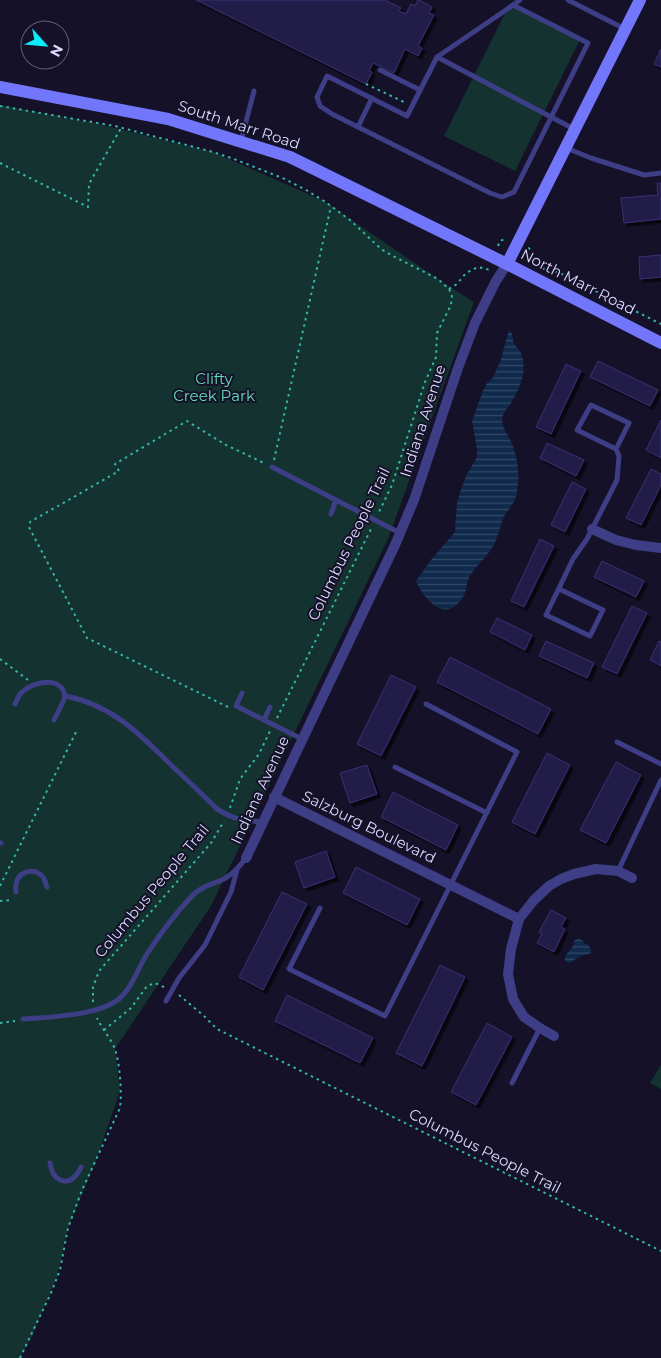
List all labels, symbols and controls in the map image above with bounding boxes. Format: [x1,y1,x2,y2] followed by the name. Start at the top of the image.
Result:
[20,20,70,70] north arrow
[46,42,67,60] text: N
[176,96,303,153] street label: South Marr Road
[518,244,639,319] street label: North Marr Road
[395,362,450,480] street label: Indiana Avenue
[173,369,255,405] park label: Clifty Creek Park
[303,464,394,624] street label: Columbus People Trail
[226,733,293,847] street label: Indiana Avenue
[299,786,439,867] street label: Salzburg Boulevard
[90,820,213,961] street label: Columbus People Trail
[406,1104,564,1197] street label: Columbus People Trail

